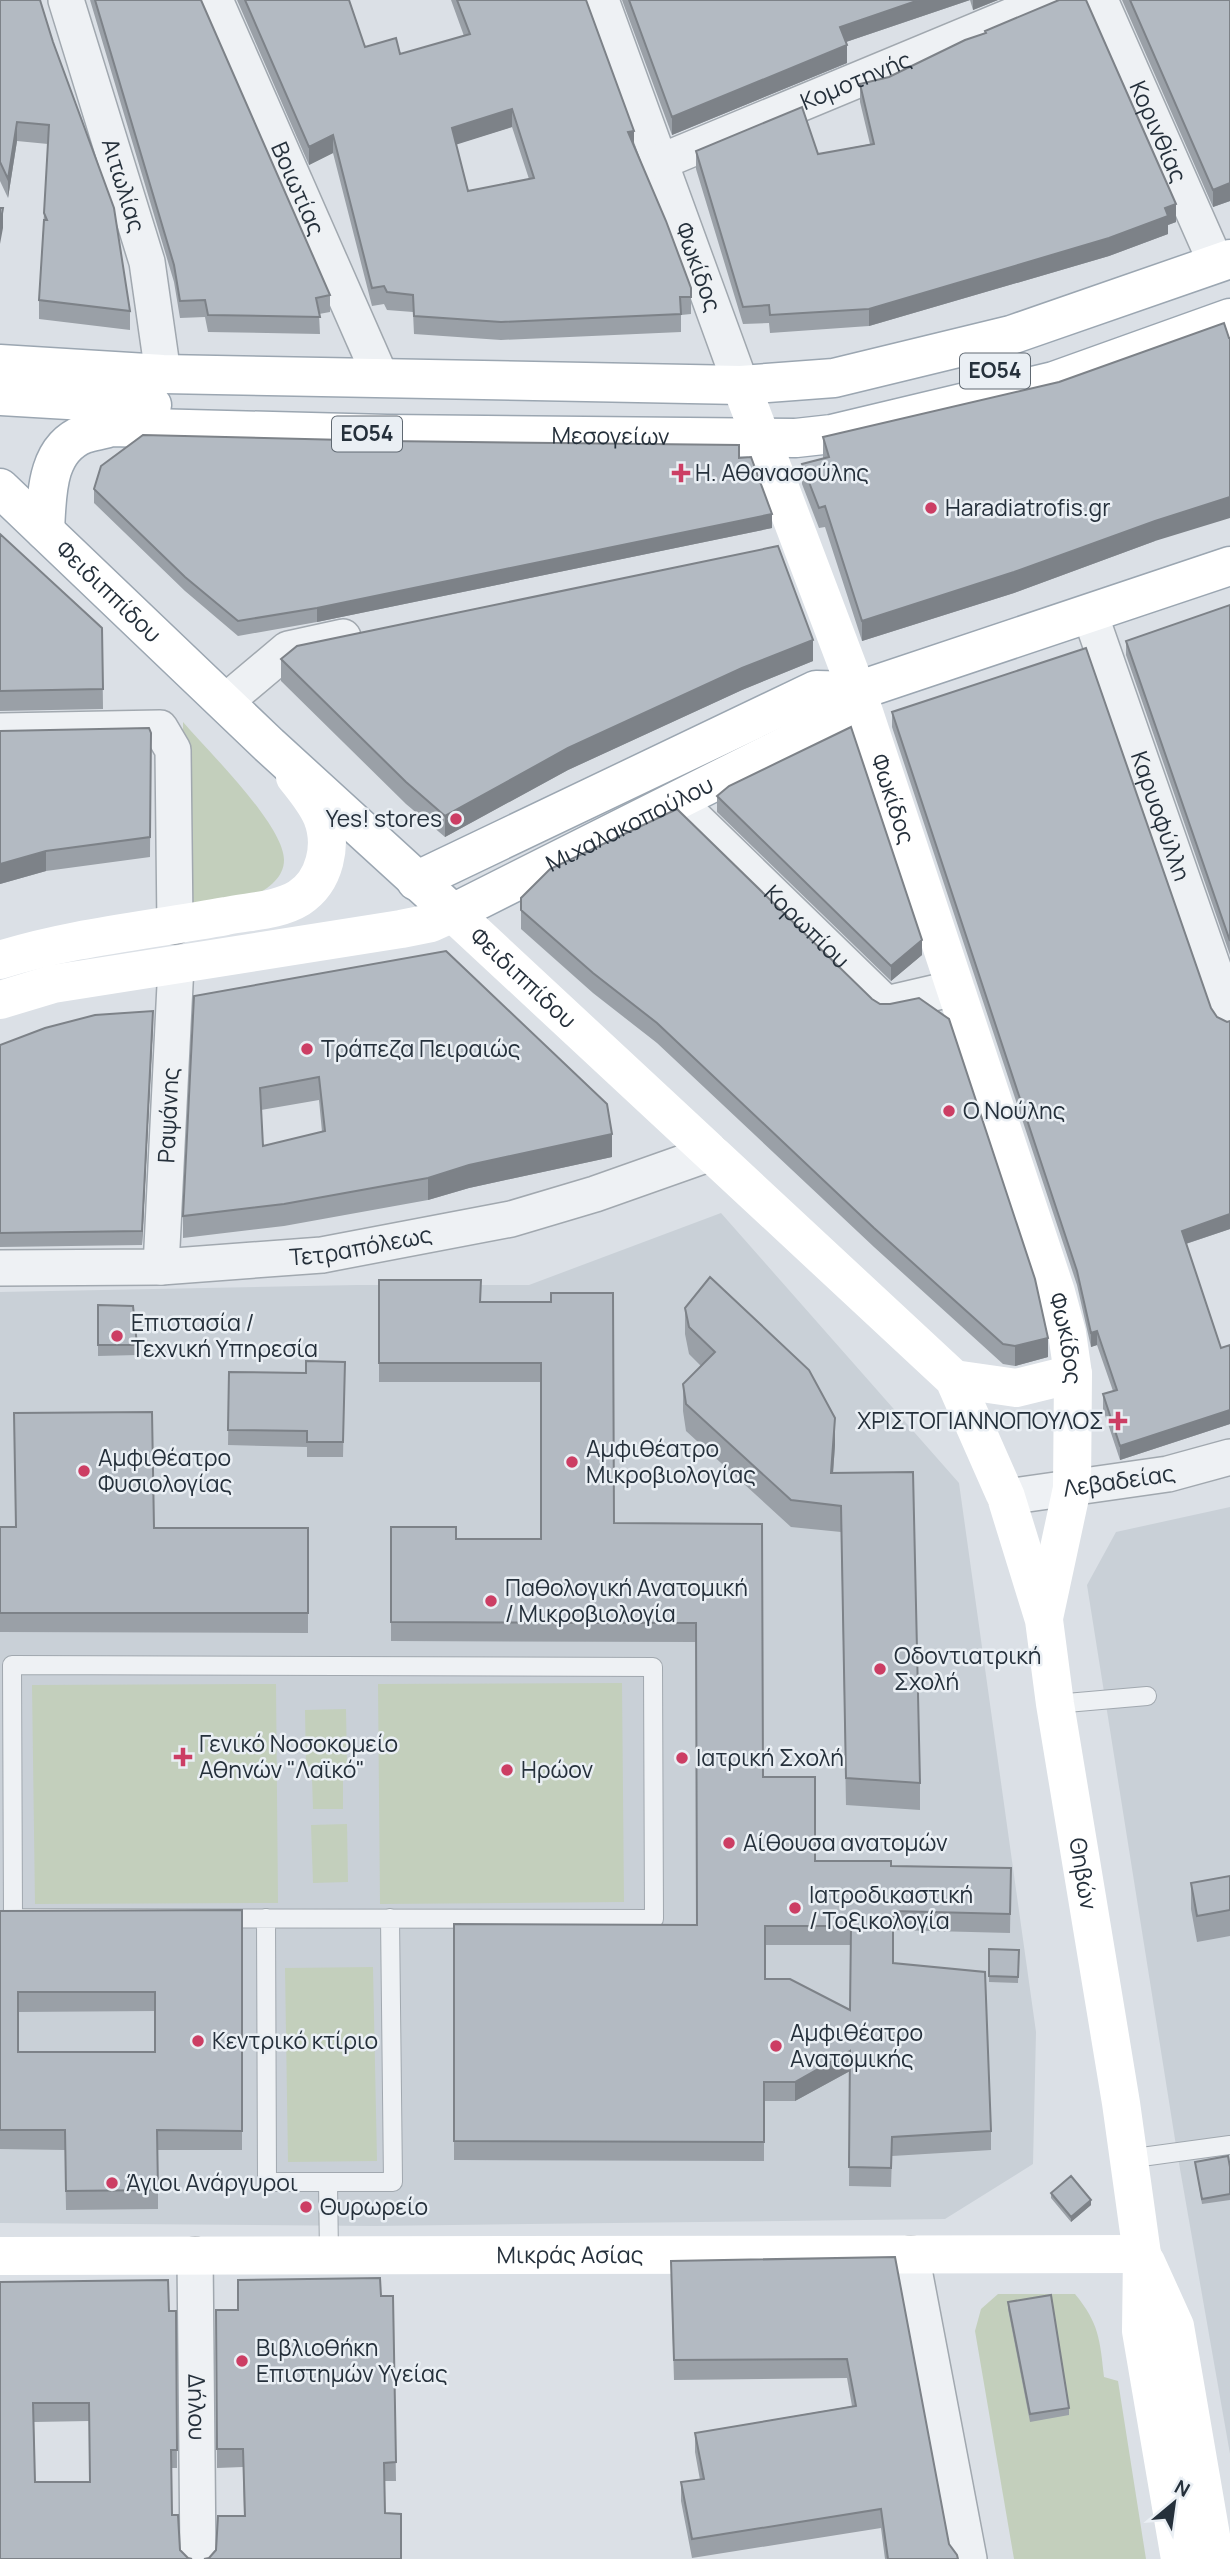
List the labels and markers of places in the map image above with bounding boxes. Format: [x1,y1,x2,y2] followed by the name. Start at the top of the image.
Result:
[695,456,869,488] place label: Η. Αθανασούλης
[673,465,689,481] marker: Η. Αθανασούλης
[945,491,1110,523] place label: Haradiatrofis.gr
[923,500,939,516] marker: Haradiatrofis.gr
[326,802,442,834] place label: Yes! stores
[448,811,464,827] marker: Yes! stores
[321,1032,520,1064] place label: Τράπεζα Πειραιώς
[299,1041,315,1057] marker: Τράπεζα Πειραιώς
[963,1094,1065,1126] place label: Ο Νούλης
[941,1103,957,1119] marker: Ο Νούλης
[131,1306,318,1364] place label: Επιστασία / Τεχνική Υπηρεσία
[109,1328,125,1344] marker: Επιστασία / Τεχνική Υπηρεσία
[857,1404,1104,1436] place label: ΧΡΙΣΤΟΓΙΑΝΝΟΠΟΥΛΟΣ
[1110,1413,1126,1429] marker: ΧΡΙΣΤΟΓΙΑΝΝΟΠΟΥΛΟΣ
[586,1432,756,1490] place label: Αμφιθέατρο Μικροβιολογίας
[98,1441,232,1499] place label: Αμφιθέατρο Φυσιολογίας
[564,1454,580,1470] marker: Αμφιθέατρο Μικροβιολογίας
[76,1463,92,1479] marker: Αμφιθέατρο Φυσιολογίας
[505,1571,748,1629] place label: Παθολογική Ανατομική / Μικροβιολογία
[483,1593,499,1609] marker: Παθολογική Ανατομική / Μικροβιολογία
[894,1639,1041,1697] place label: Οδοντιατρική Σχολή
[872,1661,888,1677] marker: Οδοντιατρική Σχολή
[199,1727,398,1785] place label: Γενικό Νοσοκομείο Αθηνών "Λαϊκό"
[696,1741,844,1773] place label: Ιατρική Σχολή
[173,1747,193,1767] marker: Γενικό Νοσοκομείο Αθηνών "Λαϊκό"
[674,1750,690,1766] marker: Ιατρική Σχολή
[521,1753,593,1785] place label: Ηρώον
[499,1762,515,1778] marker: Ηρώον
[743,1826,948,1858] place label: Αίθουσα ανατομών
[721,1835,737,1851] marker: Αίθουσα ανατομών
[809,1878,973,1936] place label: Ιατροδικαστική / Τοξικολογία
[787,1900,803,1916] marker: Ιατροδικαστική / Τοξικολογία
[790,2016,923,2074] place label: Αμφιθέατρο Ανατομικής
[212,2024,378,2056] place label: Κεντρικό κτίριο
[190,2033,206,2049] marker: Κεντρικό κτίριο
[768,2038,784,2054] marker: Αμφιθέατρο Ανατομικής
[126,2166,298,2198] place label: Άγιοι Ανάργυροι
[104,2175,120,2191] marker: Άγιοι Ανάργυροι
[320,2190,428,2222] place label: Θυρωρείο
[298,2199,314,2215] marker: Θυρωρείο
[256,2331,448,2389] place label: Βιβλιοθήκη Επιστημών Υγείας
[234,2353,250,2369] marker: Βιβλιοθήκη Επιστημών Υγείας

